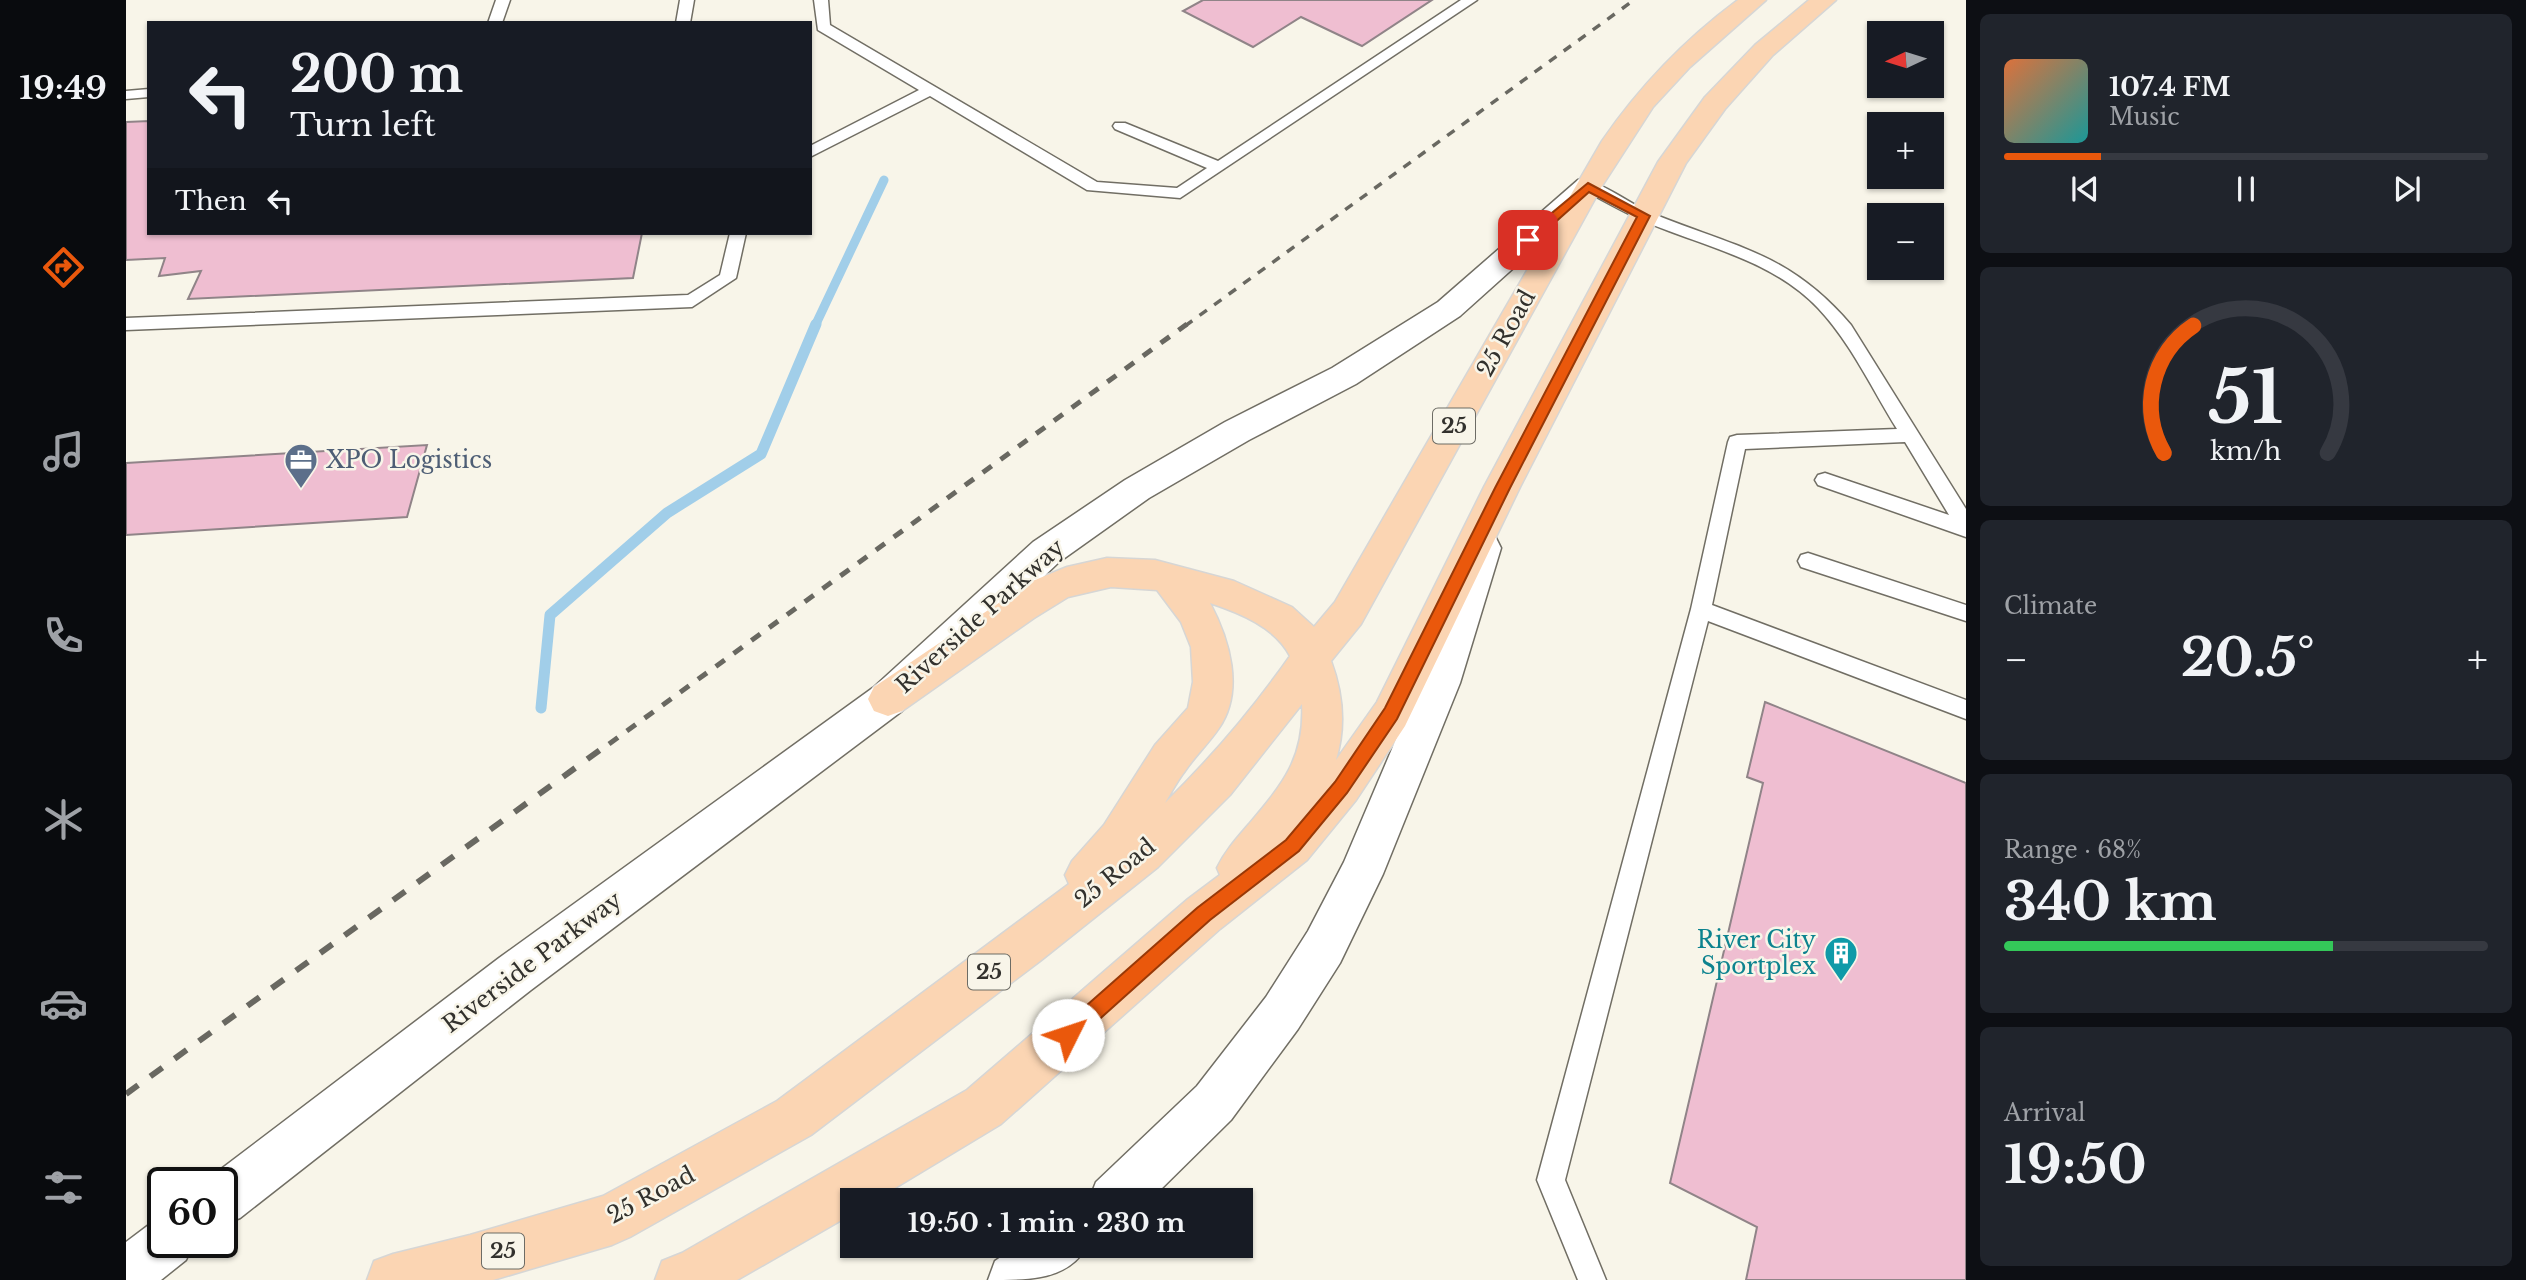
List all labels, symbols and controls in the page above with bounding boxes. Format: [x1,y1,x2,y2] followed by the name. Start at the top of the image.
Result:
[1867,21,1944,98] north arrow
[1867,21,1944,280] map controls
[290,44,463,105] text: 200 m
[175,49,266,140] icon: left
[19,68,107,108] text: 19:49
[2109,71,2231,103] text: 107.4 FM
[2109,103,2180,131] text: Music
[290,105,436,145] text: Turn left
[1867,112,1944,189] button: +
[2066,170,2104,208] icon: previous
[2227,170,2265,208] icon: pause
[2388,170,2426,208] icon: next
[261,182,299,220] icon: left
[175,185,247,217] text: Then
[1867,203,1944,280] button: −
[1498,210,1558,270] pin
[1509,221,1547,259] icon: arrive
[39,243,88,292] icon: directions
[1471,285,1541,381] street label: 25 Road
[2208,352,2284,443] text: 51
[1433,408,1475,444] road number: 25
[39,427,88,476] icon: music
[2211,436,2281,467] text: km/h
[282,441,320,490] office icon: XPO Logistics
[326,446,492,474] place label: XPO Logistics
[890,533,1070,699] street label: Riverside Parkway
[2004,592,2097,620] text: Climate
[39,611,88,660] icon: phone
[2181,626,2315,690] text: 20.5°
[2004,636,2028,683] text: −
[2467,636,2488,683] text: +
[39,795,88,844] icon: climate
[1069,832,1161,914] street label: 25 Road
[2004,836,2141,864] text: Range · 68%
[2004,870,2217,934] text: 340 km
[437,885,627,1038] street label: Riverside Parkway
[1697,926,1816,980] place label: River City Sportplex
[1822,934,1860,983] building icon: River City Sportplex
[968,954,1010,990] road number: 25
[39,979,88,1028] icon: car
[1031,998,1105,1072] position arrow
[2004,1099,2085,1127] text: Arrival
[2004,1133,2147,1197] text: 19:50
[602,1160,700,1230] street label: 25 Road
[39,1163,88,1212] icon: filters
[147,1167,238,1258] speed limit sign: 60
[908,1207,1185,1239] text: 19:50 · 1 min · 230 m
[482,1234,524,1268] road number: 25

